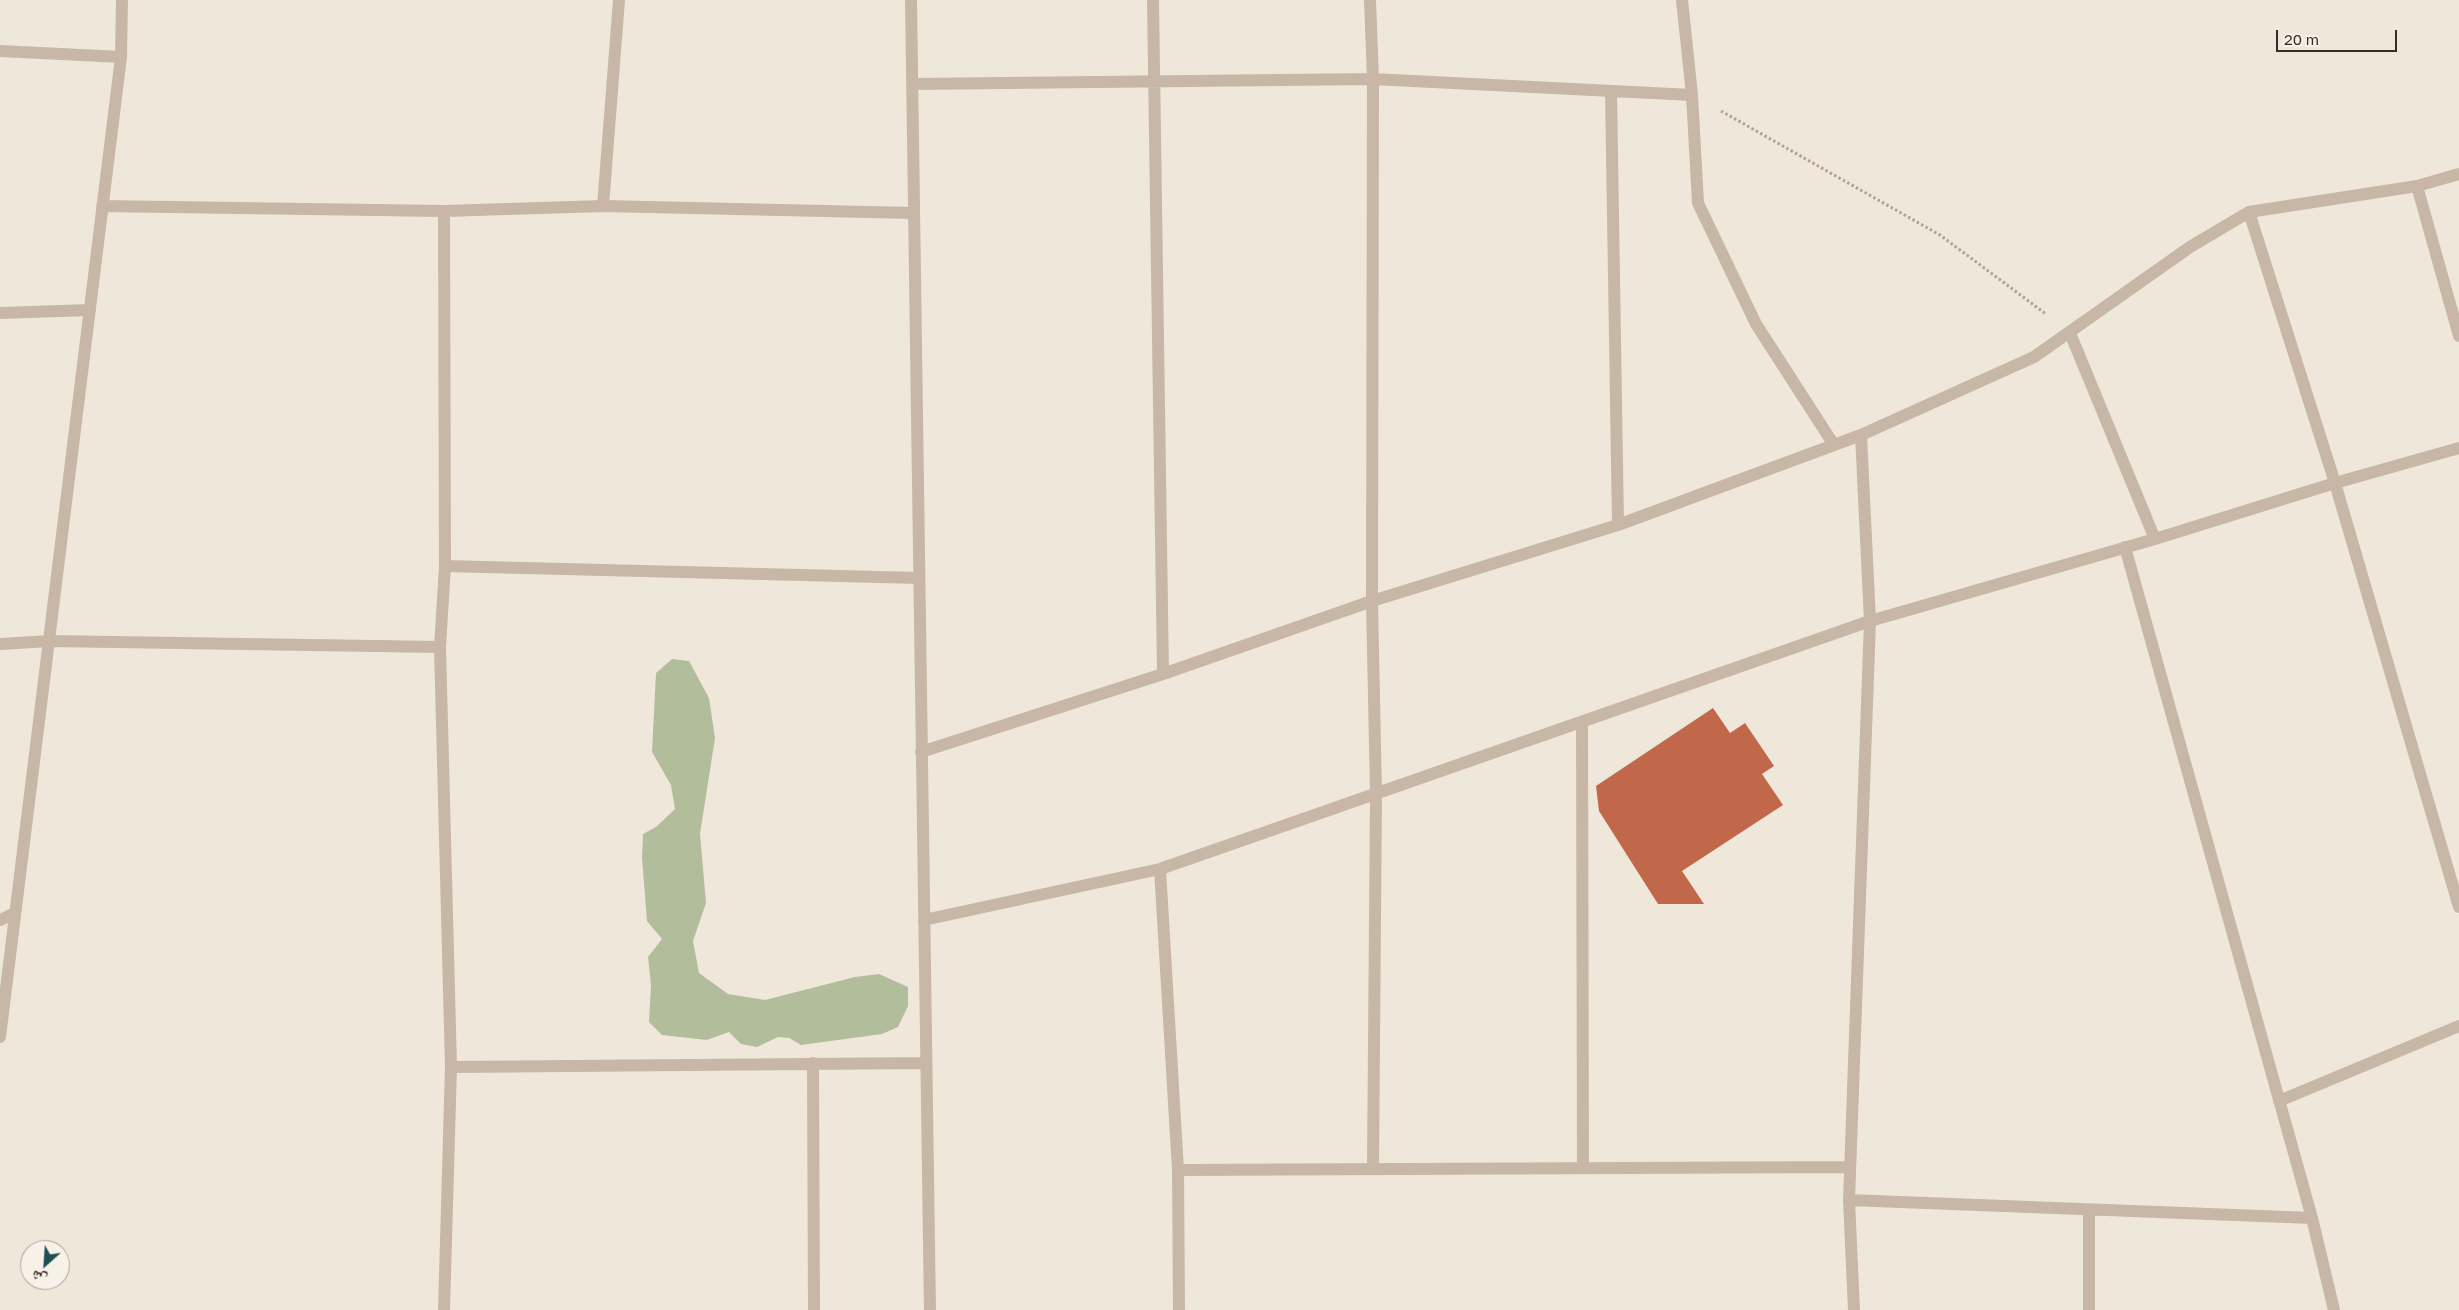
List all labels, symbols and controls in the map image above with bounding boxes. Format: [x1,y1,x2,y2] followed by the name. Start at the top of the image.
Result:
[2279,20,2400,52] scale bar
[2284,30,2319,48] text: 20 m
[20,1240,70,1290] north arrow
[28,1267,49,1289] text: ش

